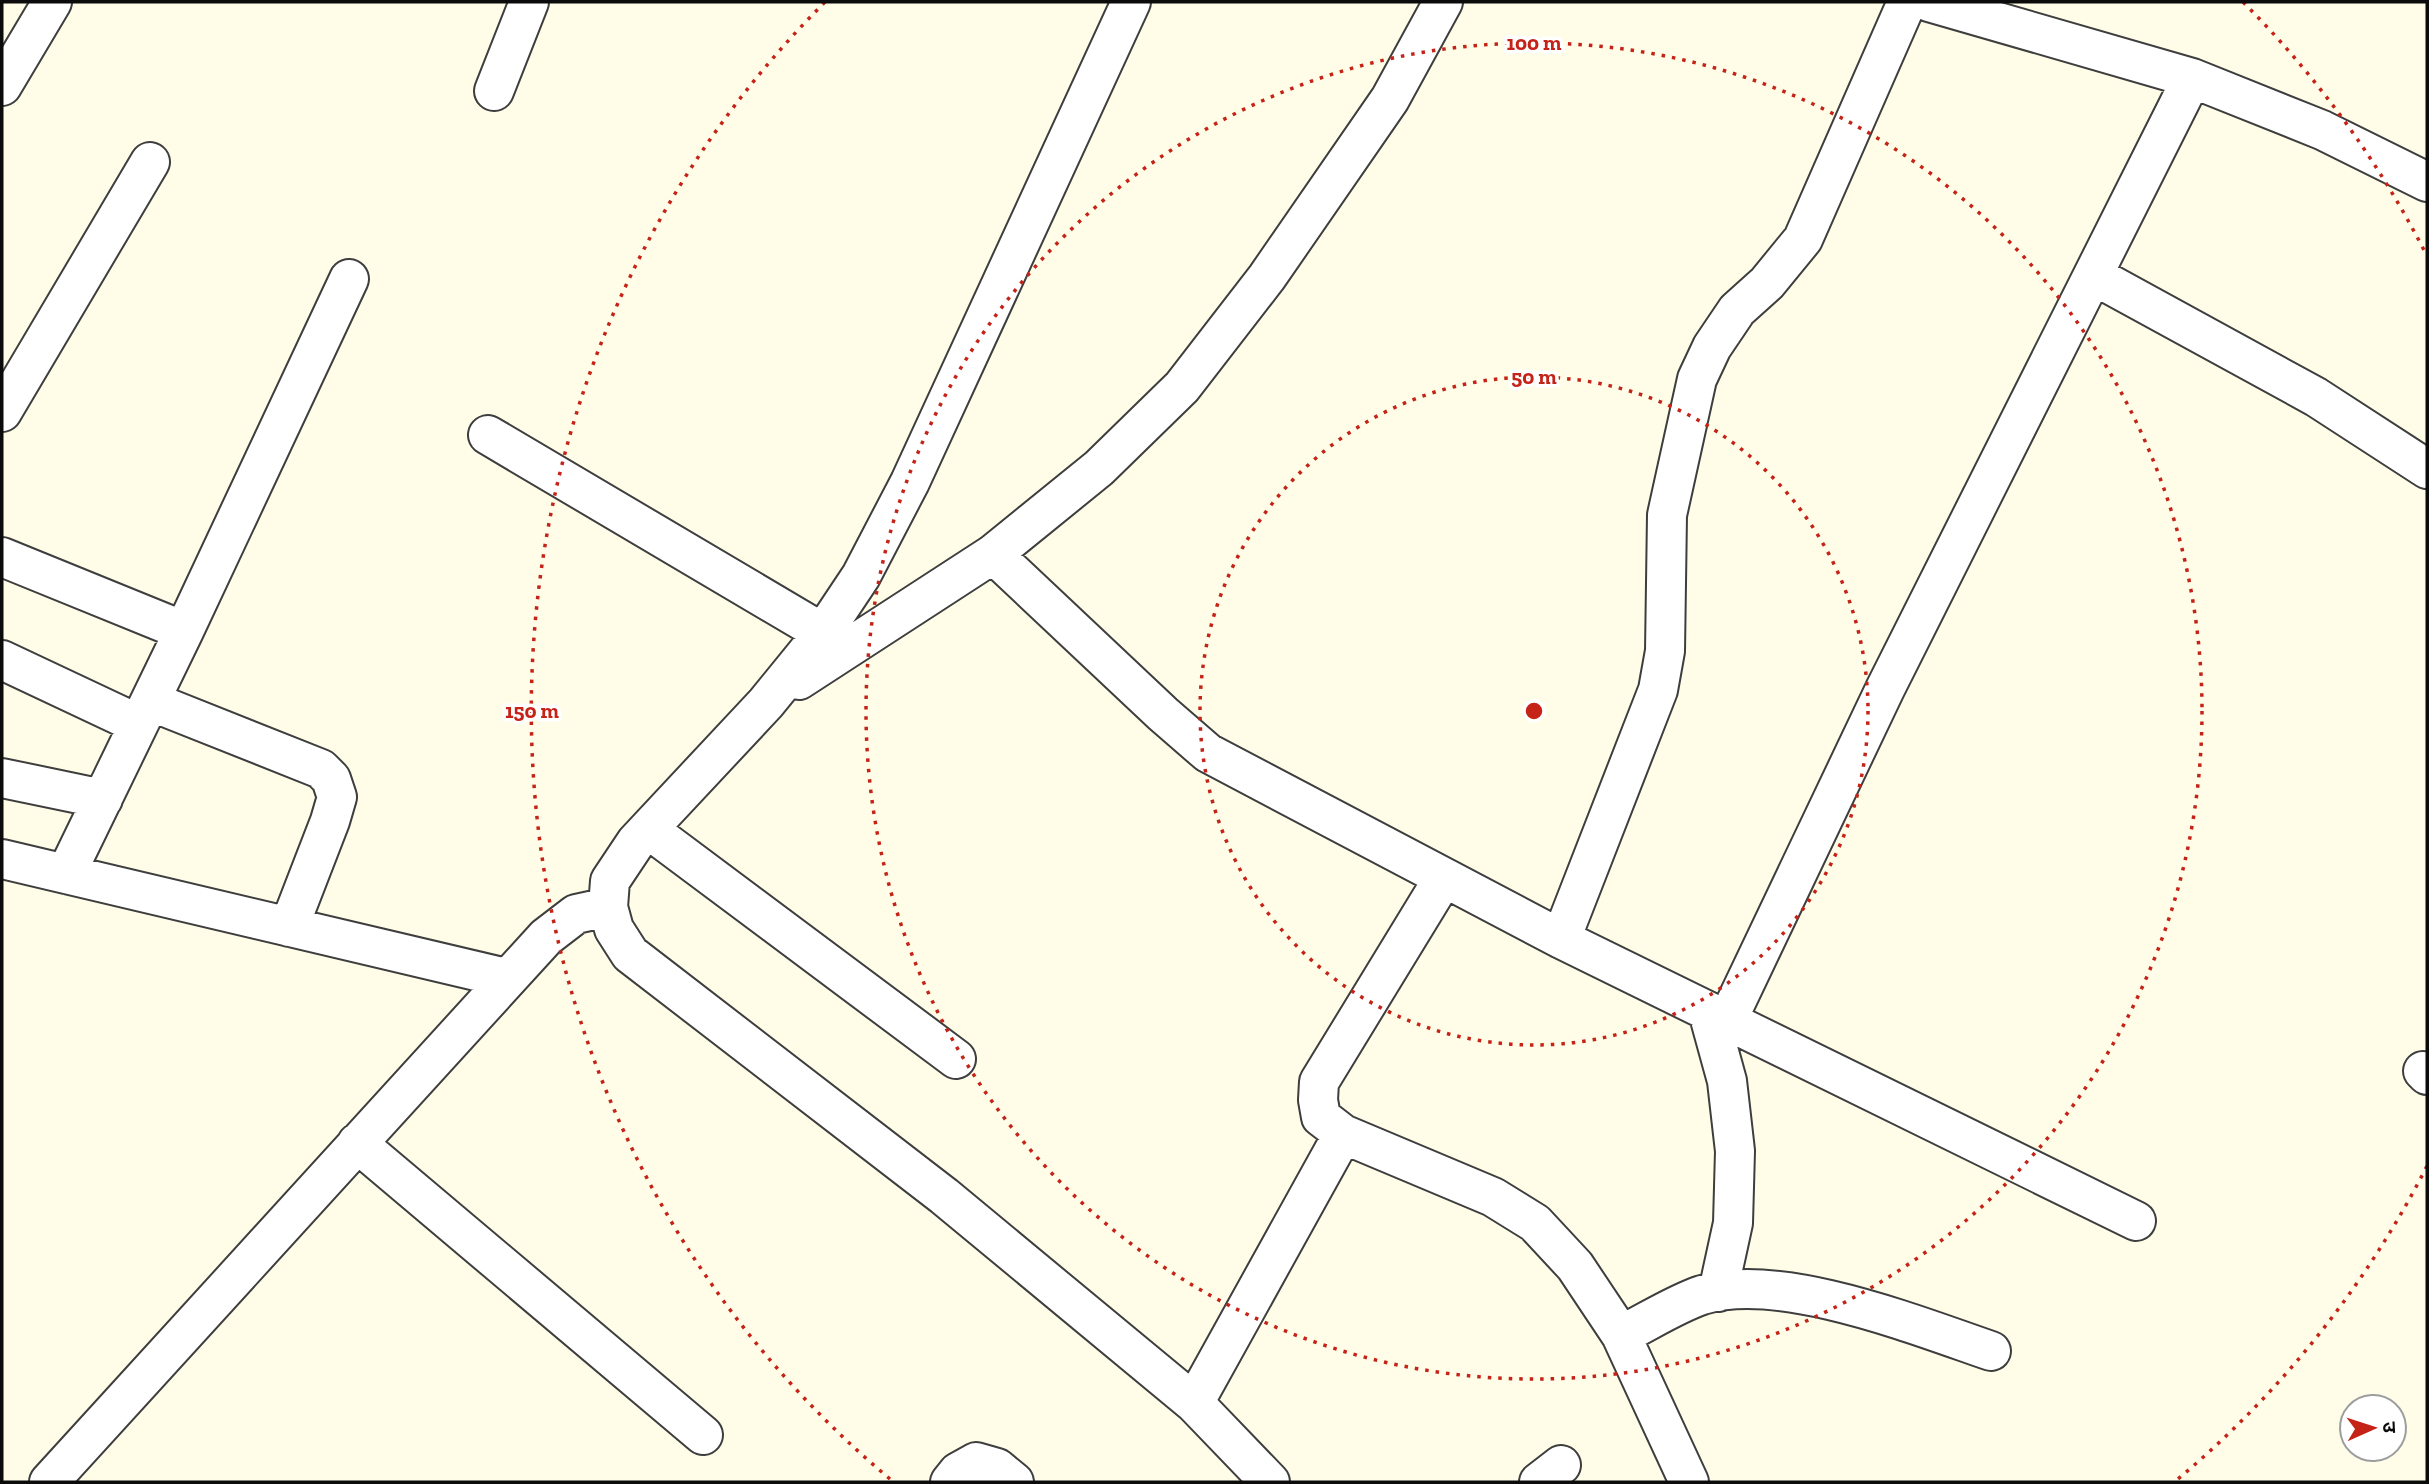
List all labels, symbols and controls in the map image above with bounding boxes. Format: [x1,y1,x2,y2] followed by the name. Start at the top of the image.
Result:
[1507,30,1562,55] text: 100 m
[1511,364,1557,389] text: 50 m
[505,698,560,723] text: 150 m
[1522,699,1546,723] centre of rings
[2338,1393,2408,1463] north arrow
[2378,1421,2401,1434] text: उ

